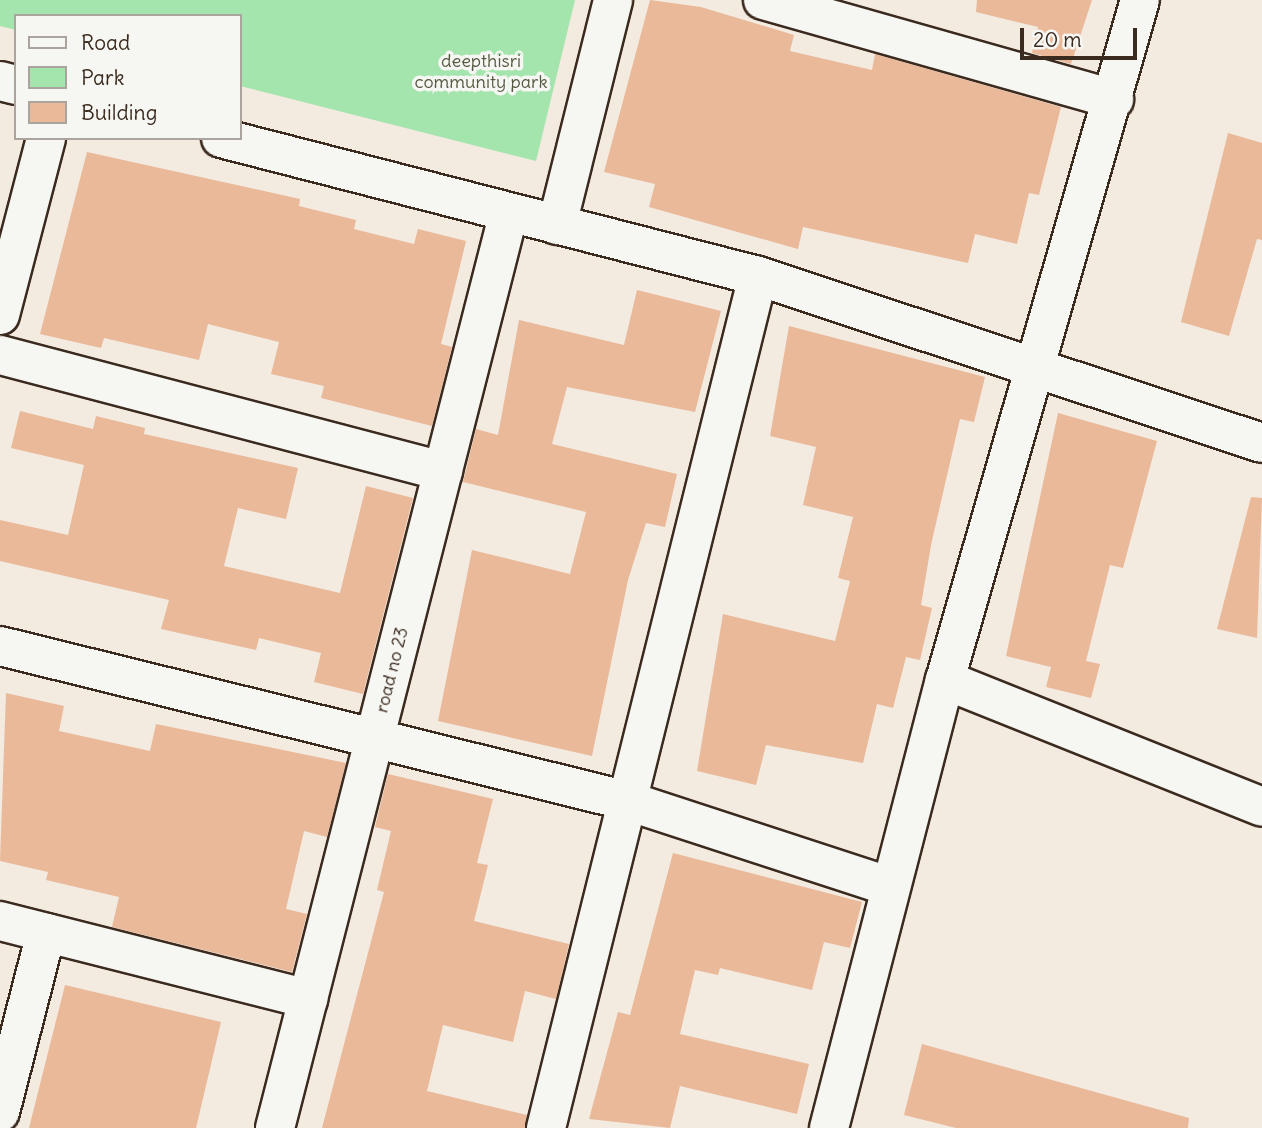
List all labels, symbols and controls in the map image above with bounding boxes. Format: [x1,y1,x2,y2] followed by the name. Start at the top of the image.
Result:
[14,14,242,140] legend
[1024,14,1141,58] scale bar
[1033,26,1082,53] text: 20 m
[81,29,130,56] text: Road
[414,51,548,94] park label: deepthisri community park
[81,64,124,91] text: Park
[81,99,157,126] text: Building
[371,625,413,715] street label: road no 23

